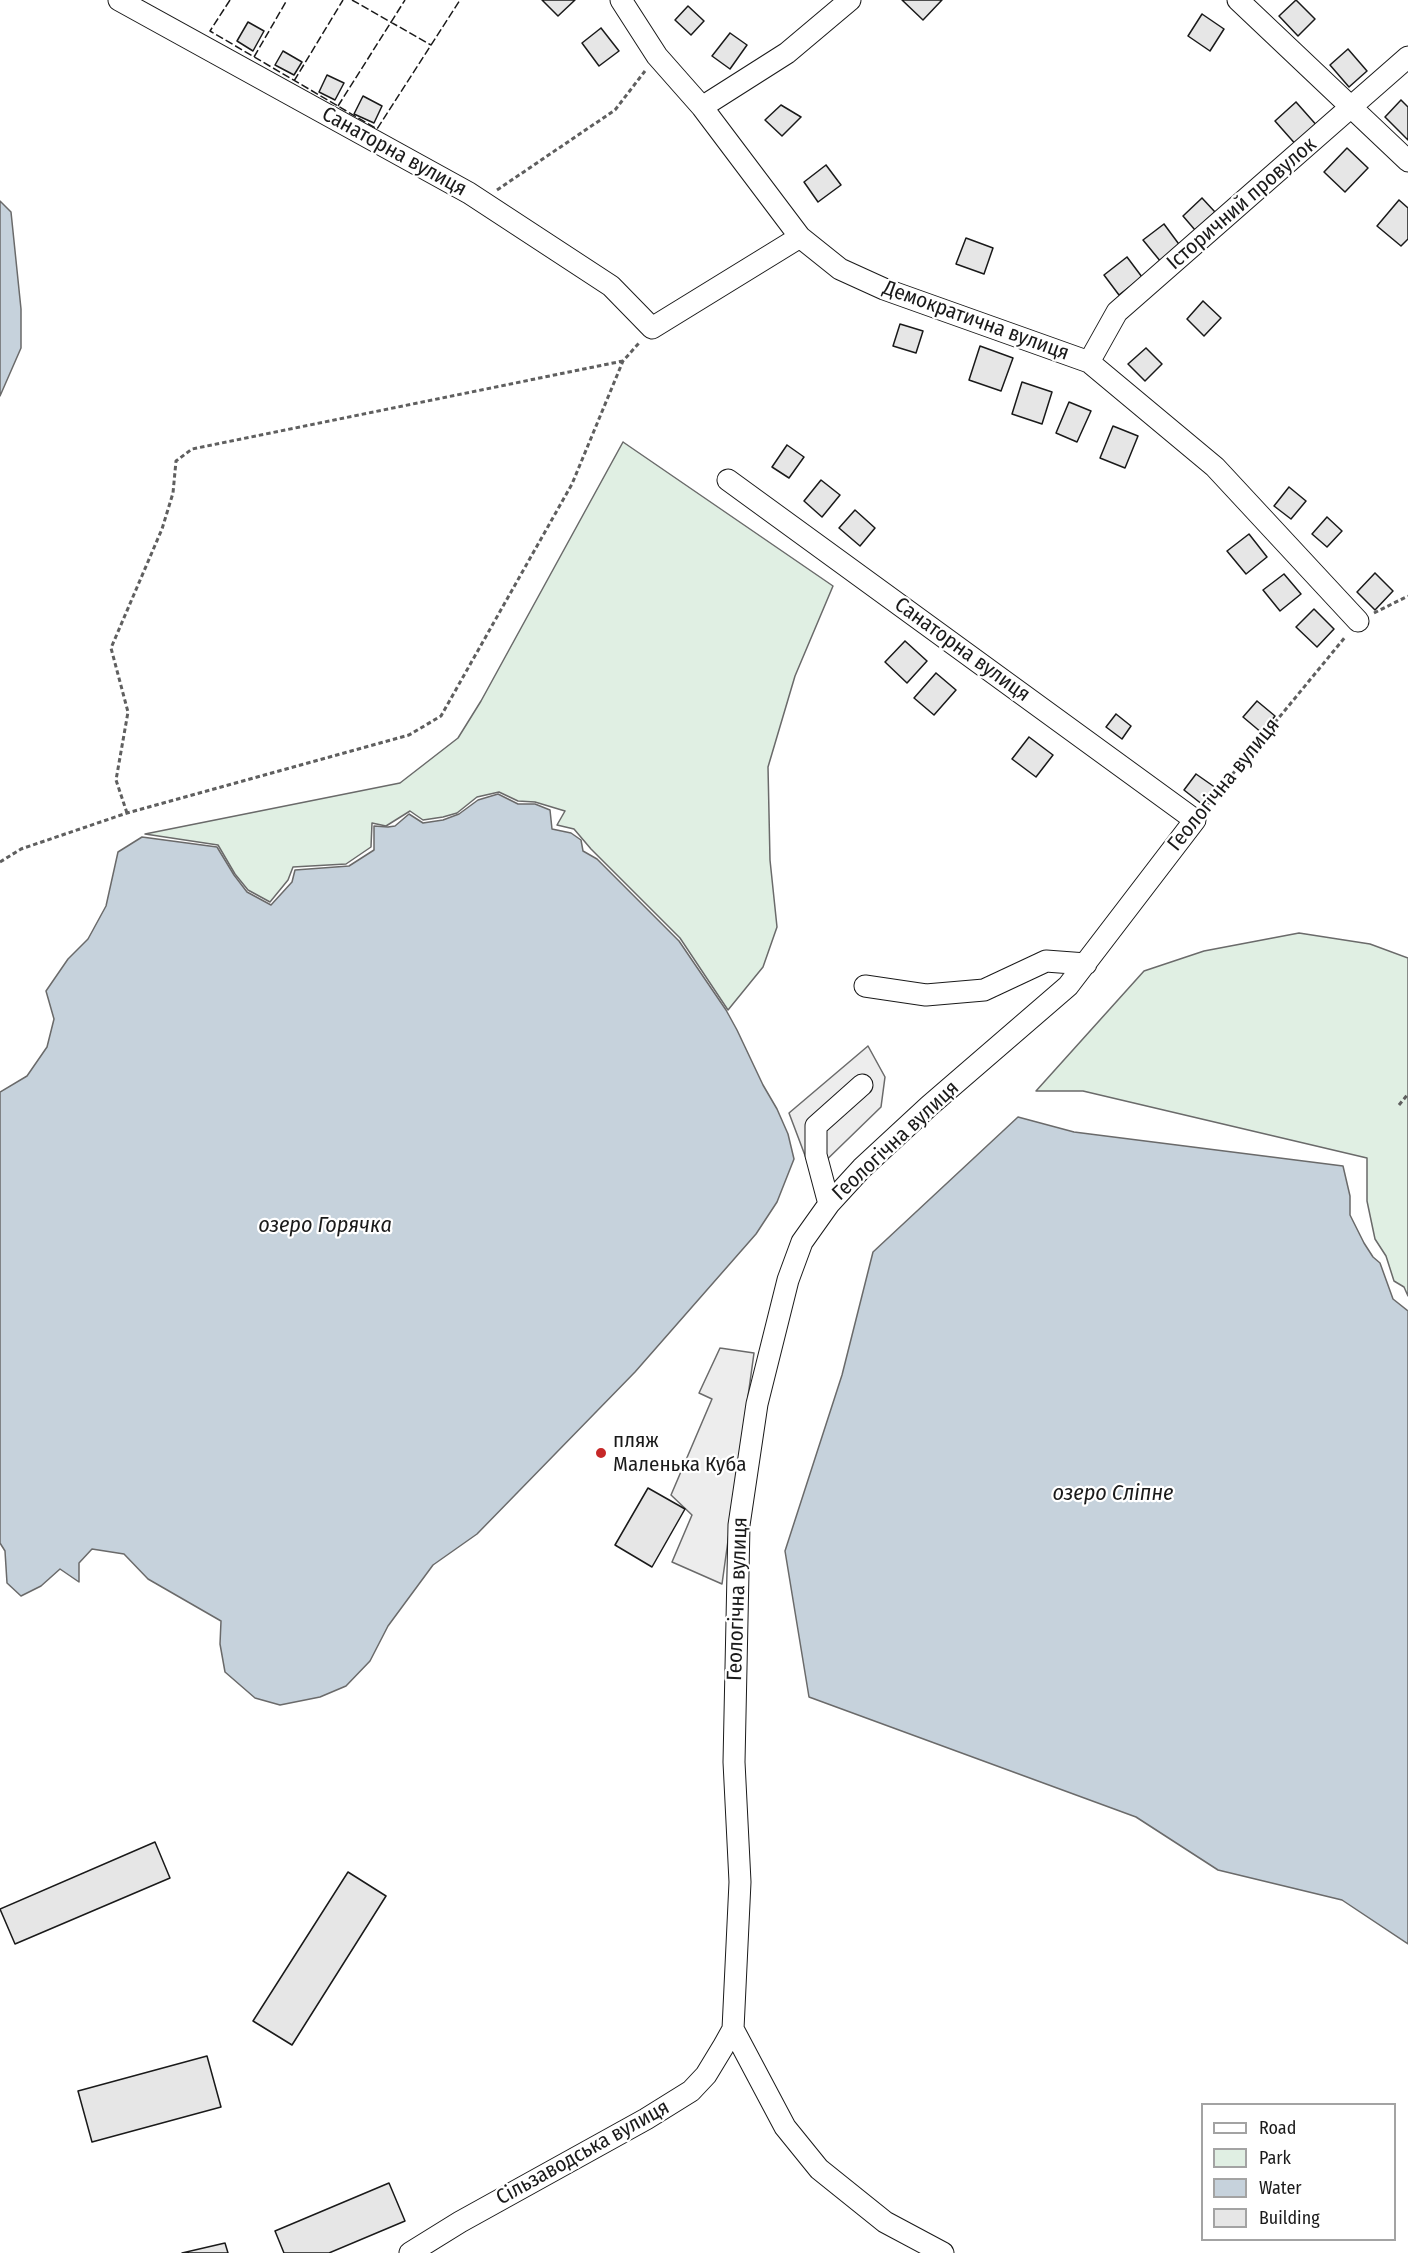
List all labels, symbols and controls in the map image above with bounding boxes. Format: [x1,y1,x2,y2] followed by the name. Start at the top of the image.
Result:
[317,102,471,202] street label: Санаторна вулиця
[1162,132,1322,276] street label: Історичний провулок
[880,276,1072,366] street label: Демократична вулиця
[889,592,1035,708] street label: Санаторна вулиця
[1163,713,1285,857] street label: Геологічна вулиця
[828,1076,964,1206] street label: Геологічна вулиця
[258,1213,392,1239] water label: озеро Горячка
[613,1428,746,1478] place label: пляж Маленька Куба
[594,1446,608,1460] marker: пляж Маленька Куба
[1053,1481,1173,1507] water label: озеро Сліпне
[723,1517,753,1681] street label: Геологічна вулиця
[492,2095,674,2211] street label: Сільзаводська вулиця
[1201,2103,1396,2241] legend
[1259,2117,1296,2139] text: Road
[1259,2147,1291,2169] text: Park
[1259,2177,1302,2199] text: Water
[1259,2207,1320,2229] text: Building

